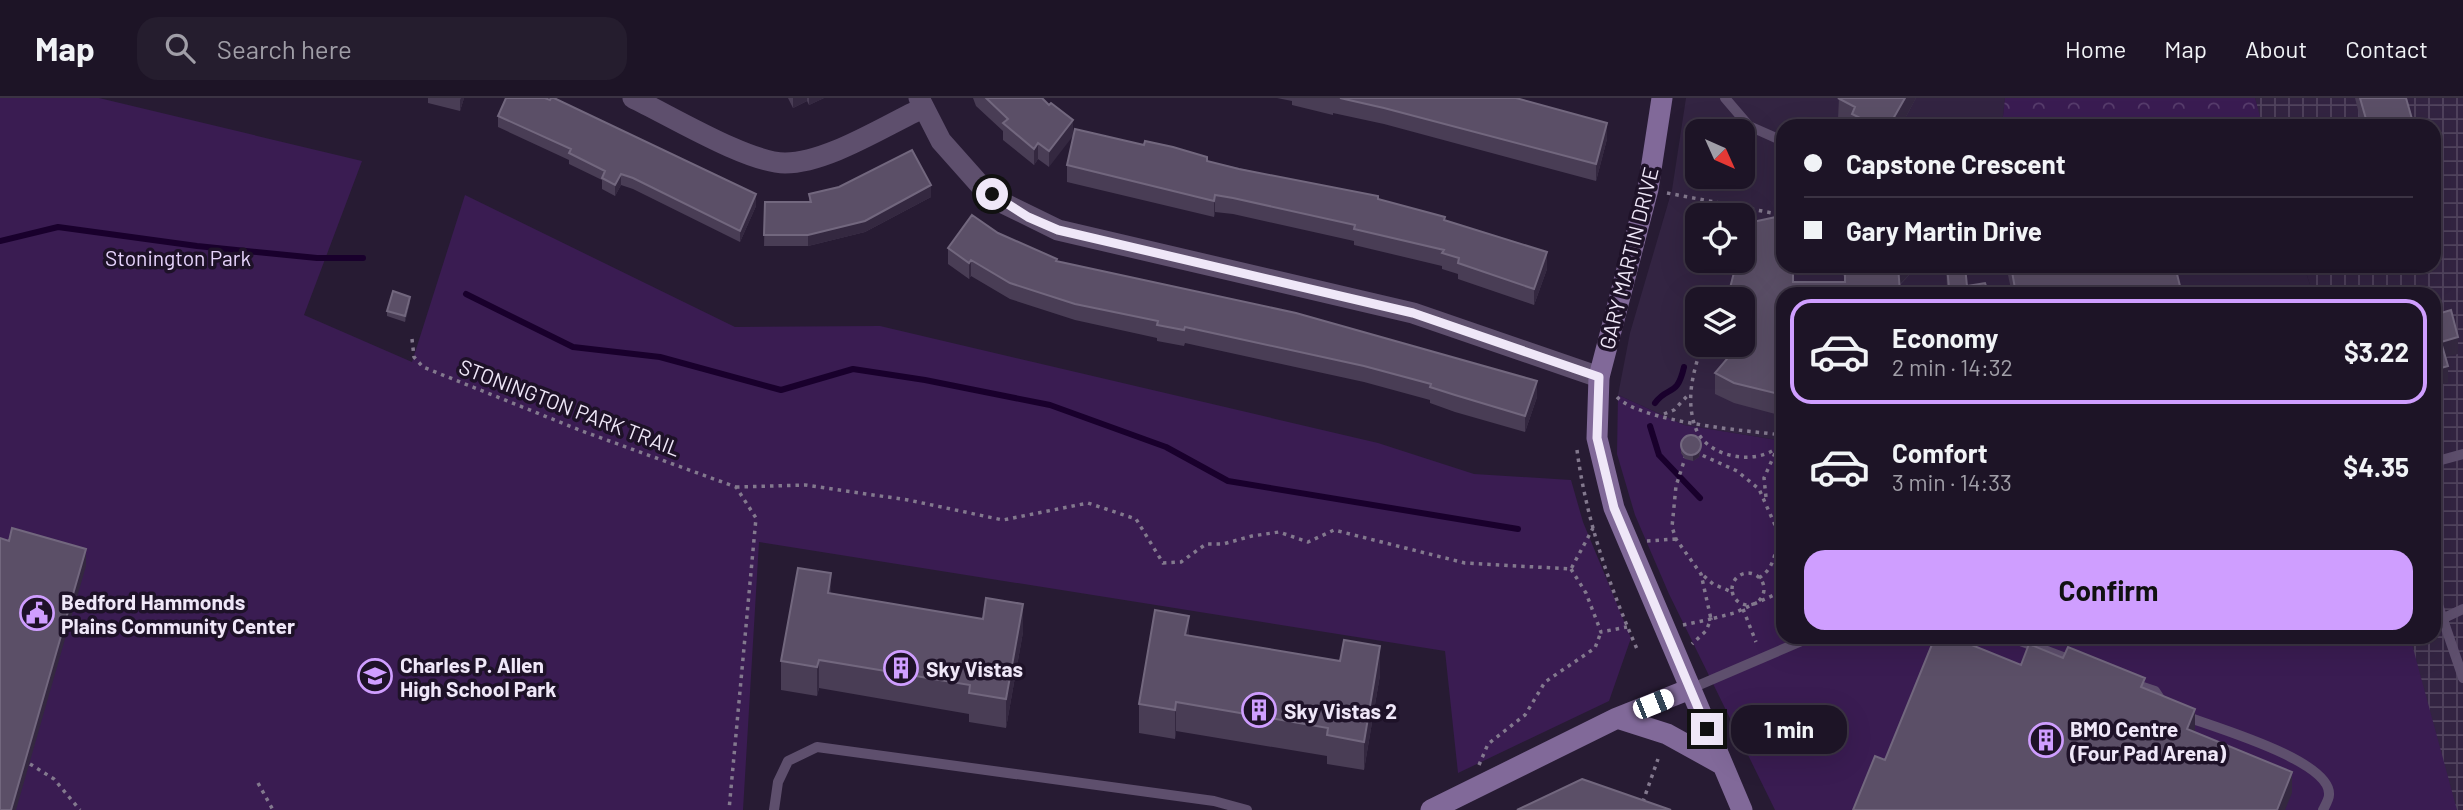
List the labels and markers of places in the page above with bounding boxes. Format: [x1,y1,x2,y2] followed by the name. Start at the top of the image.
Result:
[61,589,295,638] place label: Bedford Hammonds Plains Community Center
[18,594,56,632] public building icon: Bedford Hammonds Plains Community Center
[882,649,920,687] building icon: Sky Vistas
[400,652,557,701] place label: Charles P. Allen High School Park
[926,656,1023,681] place label: Sky Vistas
[356,657,394,695] school or university icon: Charles P. Allen High School Park
[1240,691,1278,729] building icon: Sky Vistas 2
[1284,698,1397,723] place label: Sky Vistas 2
[2069,716,2227,765] place label: BMO Centre (Four Pad Arena)
[2027,721,2065,759] building icon: BMO Centre (Four Pad Arena)

